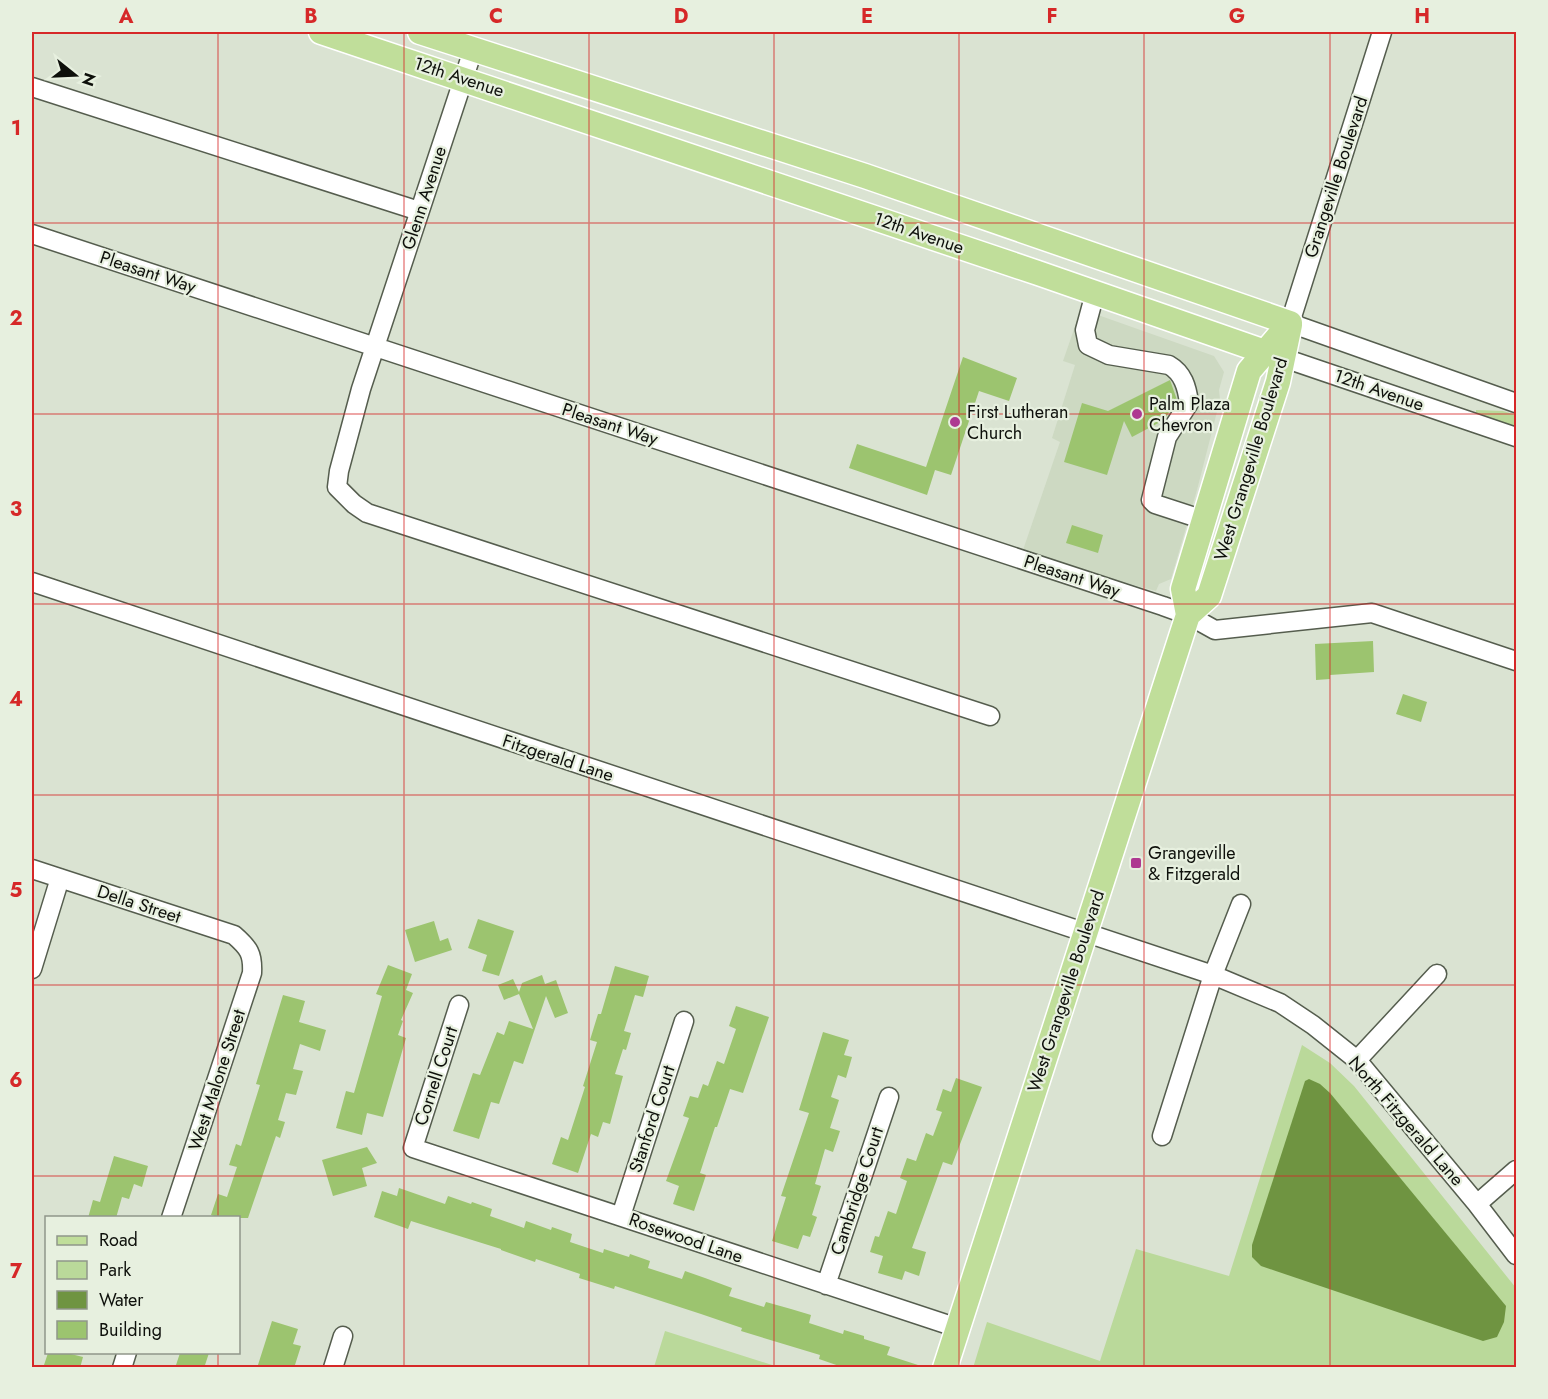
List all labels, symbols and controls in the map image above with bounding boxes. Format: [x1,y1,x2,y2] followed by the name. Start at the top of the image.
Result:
[118,2,134,31] text: A
[304,2,318,31] text: B
[489,2,503,31] text: C
[674,2,688,31] text: D
[861,2,873,31] text: E
[1046,2,1058,31] text: F
[1229,2,1245,31] text: G
[1414,2,1430,31] text: H
[45,45,105,105] north arrow
[410,50,508,104] street label: 12th Avenue
[76,70,102,89] text: N
[1298,93,1374,261] street label: Grangeville Boulevard
[11,114,21,143] text: 1
[395,143,453,253] street label: Glenn Avenue
[871,205,967,261] street label: 12th Avenue
[97,244,199,300] street label: Pleasant Way
[9,304,23,333] text: 2
[1208,354,1294,564] street label: West Grangeville Boulevard
[1331,362,1427,418] street label: 12th Avenue
[1149,391,1230,438] place label: Palm Plaza Chevron
[559,396,661,452] street label: Pleasant Way
[967,399,1068,446] place label: First Lutheran Church
[1130,407,1144,421] marker: Palm Plaza Chevron
[948,415,962,429] marker: First Lutheran Church
[10,495,22,524] text: 3
[1021,548,1123,604] street label: Pleasant Way
[9,685,23,714] text: 4
[499,728,617,788] street label: Fitzgerald Lane
[1148,840,1240,887] place label: Grangeville & Fitzgerald
[1129,856,1143,870] marker: Grangeville & Fitzgerald
[10,876,23,905] text: 5
[94,878,185,930] street label: Della Street
[1021,887,1111,1095] street label: West Grangeville Boulevard
[182,1005,252,1154] street label: West Malone Street
[408,1022,464,1129] street label: Cornell Court
[1342,1050,1470,1192] street label: North Fitzgerald Lane
[622,1061,682,1176] street label: Stanford Court
[9,1066,23,1095] text: 6
[824,1123,890,1258] street label: Cambridge Court
[626,1206,746,1270] street label: Rosewood Lane
[45,1216,240,1354] legend
[99,1227,138,1253] text: Road
[10,1257,23,1286] text: 7
[99,1257,131,1283] text: Park
[99,1287,144,1313] text: Water
[99,1317,162,1343] text: Building

